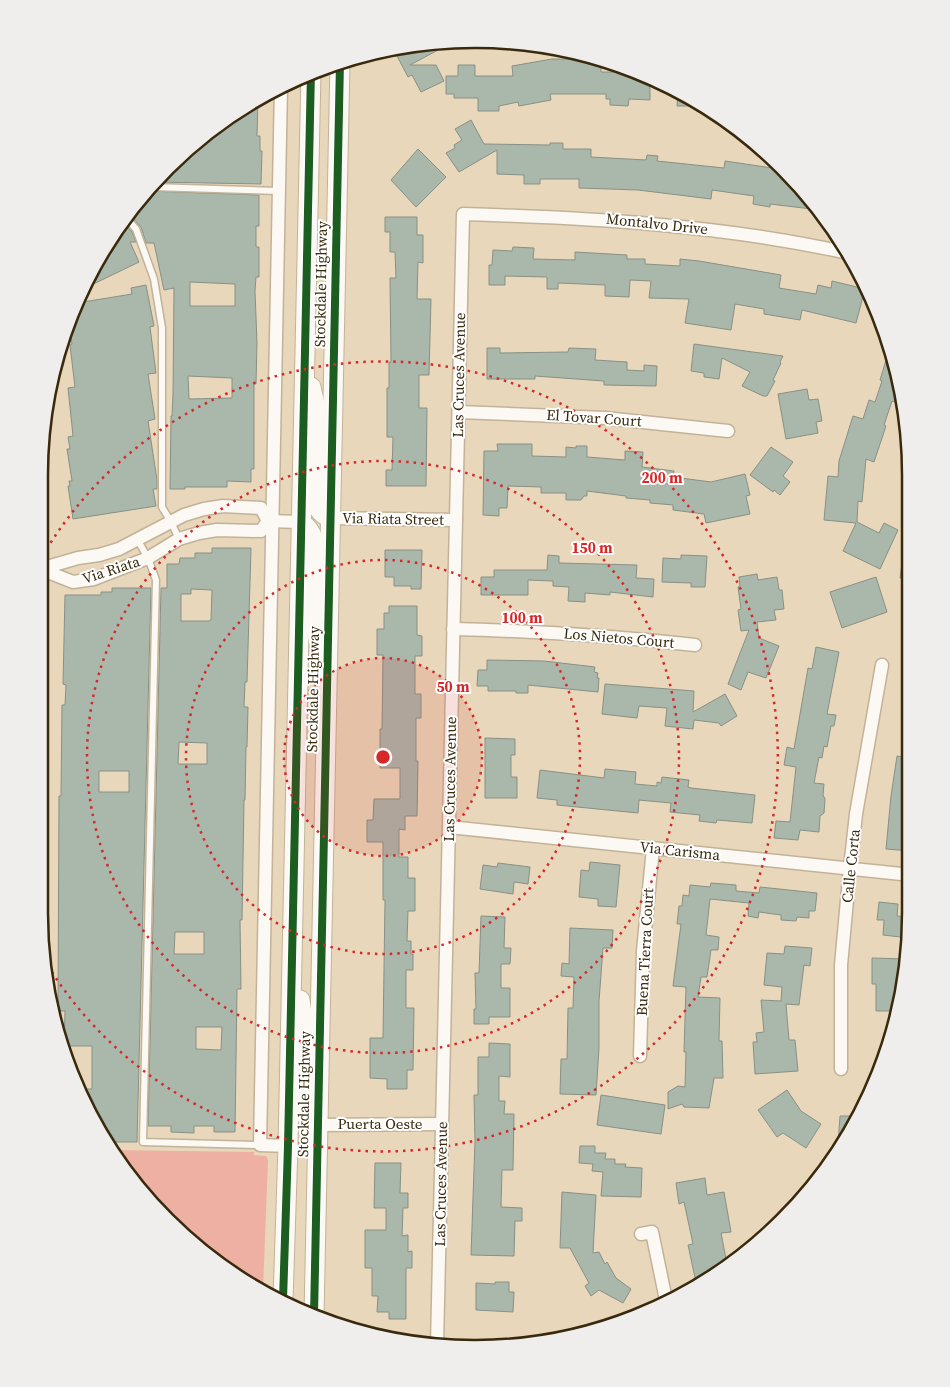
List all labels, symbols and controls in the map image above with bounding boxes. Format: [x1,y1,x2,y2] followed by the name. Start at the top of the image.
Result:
[605,208,709,239] street label: Montalvo Drive
[309,220,332,347] street label: Stockdale Highway
[447,312,470,438] street label: Las Cruces Avenue
[546,404,643,431] street label: El Tovar Court
[641,467,683,488] text: 200 m
[342,507,444,530] street label: Via Riata Street
[571,537,613,558] text: 150 m
[79,550,143,589] street label: Via Riata
[501,607,543,628] text: 100 m
[563,622,675,653] street label: Los Nietos Court
[301,625,324,752] street label: Stockdale Highway
[436,676,470,697] text: 50 m
[438,716,461,842] street label: Las Cruces Avenue
[374,748,392,766] centre of rings
[836,828,865,904] street label: Calle Corta
[639,836,722,865] street label: Via Carisma
[631,887,658,1016] street label: Buena Tierra Court
[292,1030,315,1157] street label: Stockdale Highway
[337,1113,423,1134] street label: Puerta Oeste
[429,1121,452,1247] street label: Las Cruces Avenue

